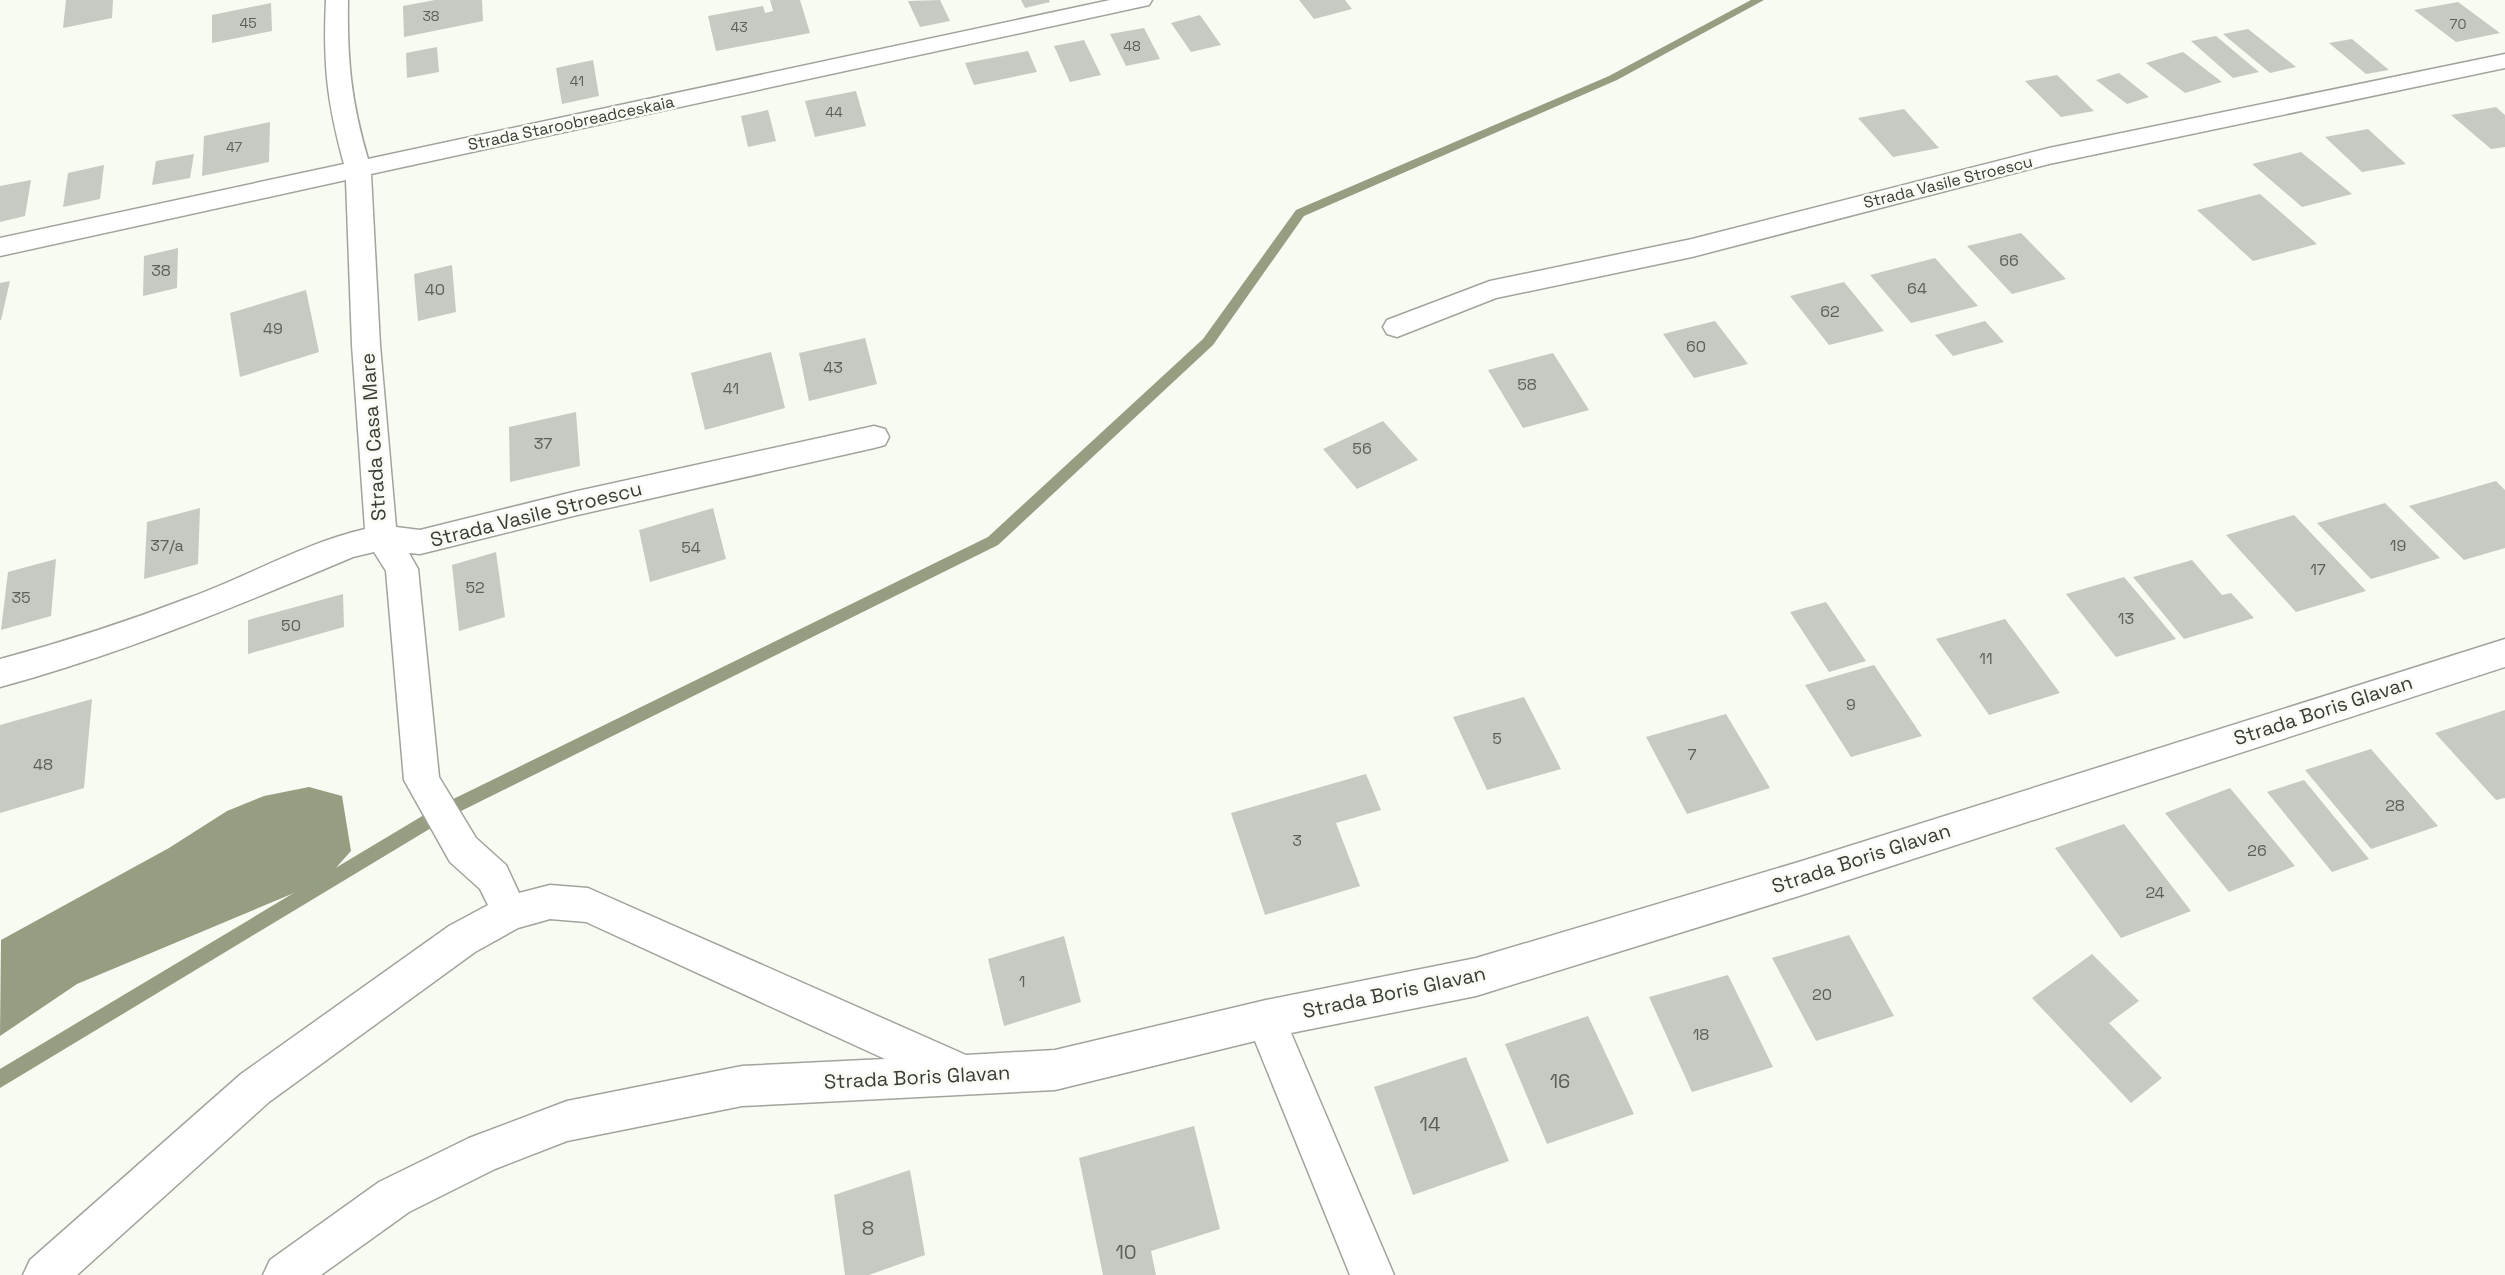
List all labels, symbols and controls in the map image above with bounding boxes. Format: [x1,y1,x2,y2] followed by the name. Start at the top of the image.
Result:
[422,7,440,25] house number: 38
[239,14,257,32] house number: 45
[2450,15,2466,33] house number: 70
[730,18,748,36] house number: 43
[1123,37,1141,55] house number: 48
[570,72,584,90] house number: 41
[466,91,676,155] street label: Strada Staroobreadceskaia
[825,103,843,121] house number: 44
[226,138,242,156] house number: 47
[1861,151,2035,213] street label: Strada Vasile Stroescu
[1999,250,2019,271] house number: 66
[151,260,171,281] house number: 38
[1907,278,1927,299] house number: 64
[425,279,445,300] house number: 40
[1820,301,1840,322] house number: 62
[263,318,283,339] house number: 49
[1686,336,1706,357] house number: 60
[354,352,392,522] street label: Strada Casa Mare
[823,357,843,378] house number: 43
[1517,374,1537,395] house number: 58
[723,378,739,399] house number: 41
[534,433,552,454] house number: 37
[1352,438,1372,459] house number: 56
[428,475,644,553] street label: Strada Vasile Stroescu
[150,535,184,556] house number: 37/a
[2390,535,2406,556] house number: 19
[681,537,701,558] house number: 54
[2310,559,2326,580] house number: 17
[465,577,485,598] house number: 52
[11,587,31,608] house number: 35
[2118,608,2134,629] house number: 13
[281,615,301,636] house number: 50
[1979,648,1993,669] house number: 11
[2230,669,2416,751] street label: Strada Boris Glavan
[1846,694,1856,715] house number: 9
[1492,728,1502,749] house number: 5
[1687,744,1697,765] house number: 7
[33,754,53,775] house number: 48
[2385,795,2405,816] house number: 28
[1768,817,1954,899] street label: Strada Boris Glavan
[1292,830,1302,851] house number: 3
[2247,840,2267,861] house number: 26
[2145,882,2165,903] house number: 24
[1300,960,1488,1024] street label: Strada Boris Glavan
[1019,971,1025,992] house number: 1
[1812,984,1832,1005] house number: 20
[1693,1024,1709,1045] house number: 18
[823,1059,1011,1095] street label: Strada Boris Glavan
[1550,1068,1570,1094] house number: 16
[1420,1111,1440,1137] house number: 14
[862,1215,874,1241] house number: 8
[1115,1239,1137,1265] house number: 10

